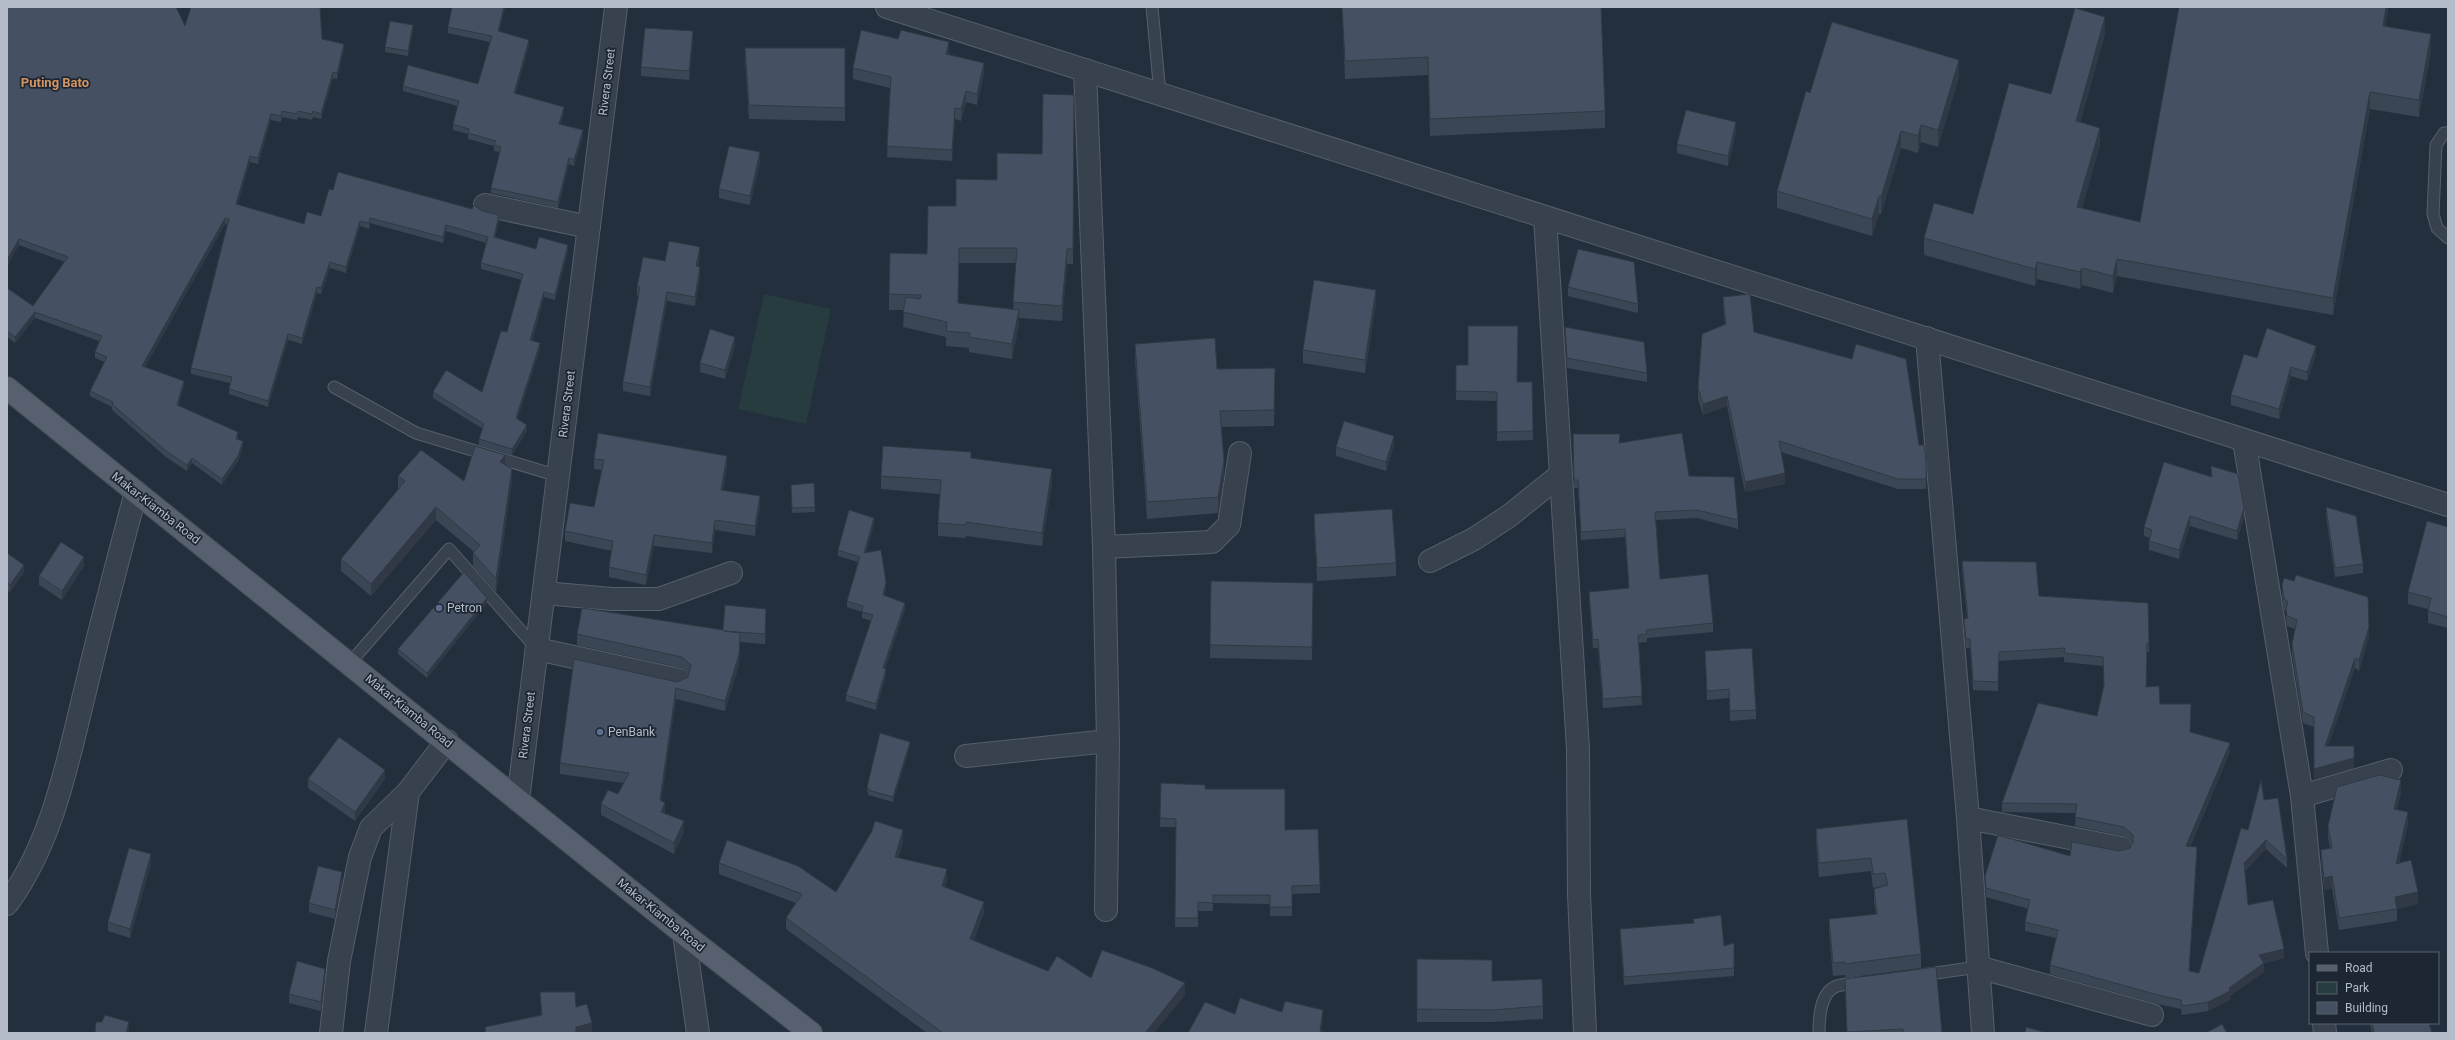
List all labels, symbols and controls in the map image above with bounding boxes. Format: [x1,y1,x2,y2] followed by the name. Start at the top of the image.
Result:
[596,48,618,116] street label: Rivera Street
[21,75,89,90] district label: Puting Bato
[556,370,578,438] street label: Rivera Street
[109,469,203,547] street label: Makar-Kiamba Road
[447,601,482,615] place label: Petron
[434,603,444,613] marker: Petron
[363,671,455,751] street label: Makar-Kiamba Road
[516,691,538,759] street label: Rivera Street
[608,725,656,739] place label: PenBank
[595,727,605,737] marker: PenBank
[615,875,707,955] street label: Makar-Kiamba Road
[2309,952,2439,1024] legend
[2345,961,2373,975] text: Road
[2345,981,2370,995] text: Park
[2345,1001,2388,1015] text: Building

